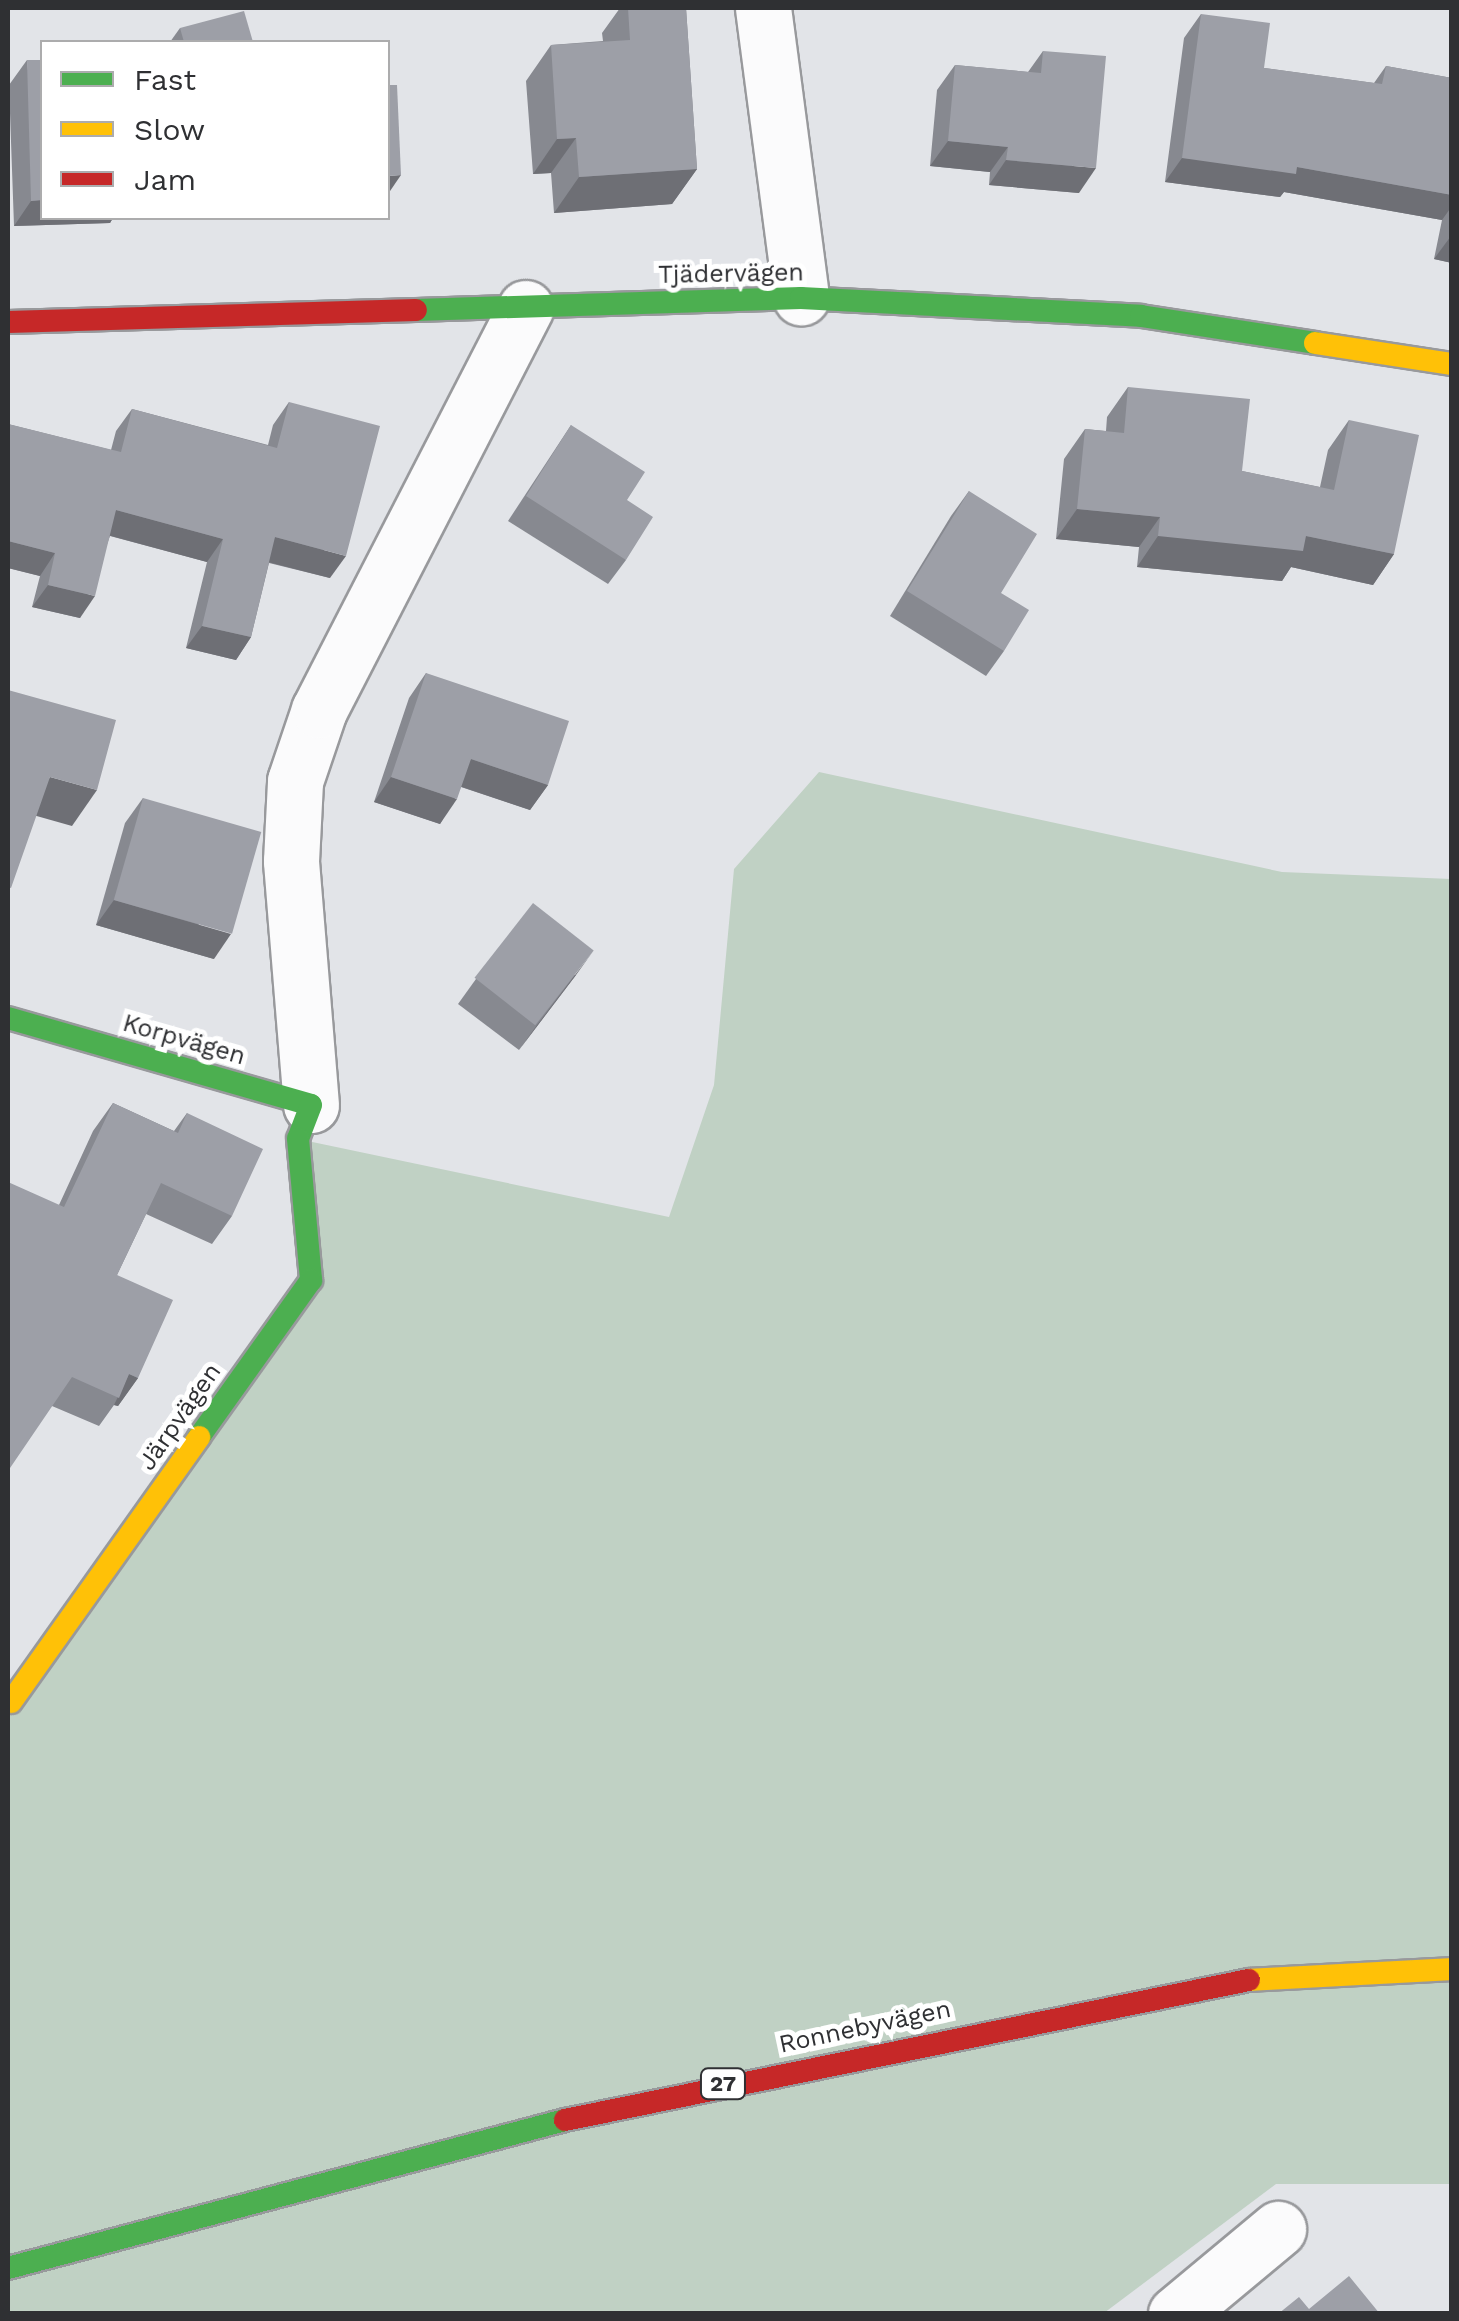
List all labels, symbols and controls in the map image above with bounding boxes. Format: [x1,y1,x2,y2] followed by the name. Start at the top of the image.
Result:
[40,40,390,220] legend
[134,62,196,97] text: Fast
[134,112,205,147] text: Slow
[134,162,196,197] text: Jam
[658,258,804,290] street label: Tjädervägen
[119,1008,249,1072] street label: Korpvägen
[132,1358,228,1476] street label: Järpvägen
[776,1994,954,2060] street label: Ronnebyvägen
[698,2067,748,2101] road number: 27

